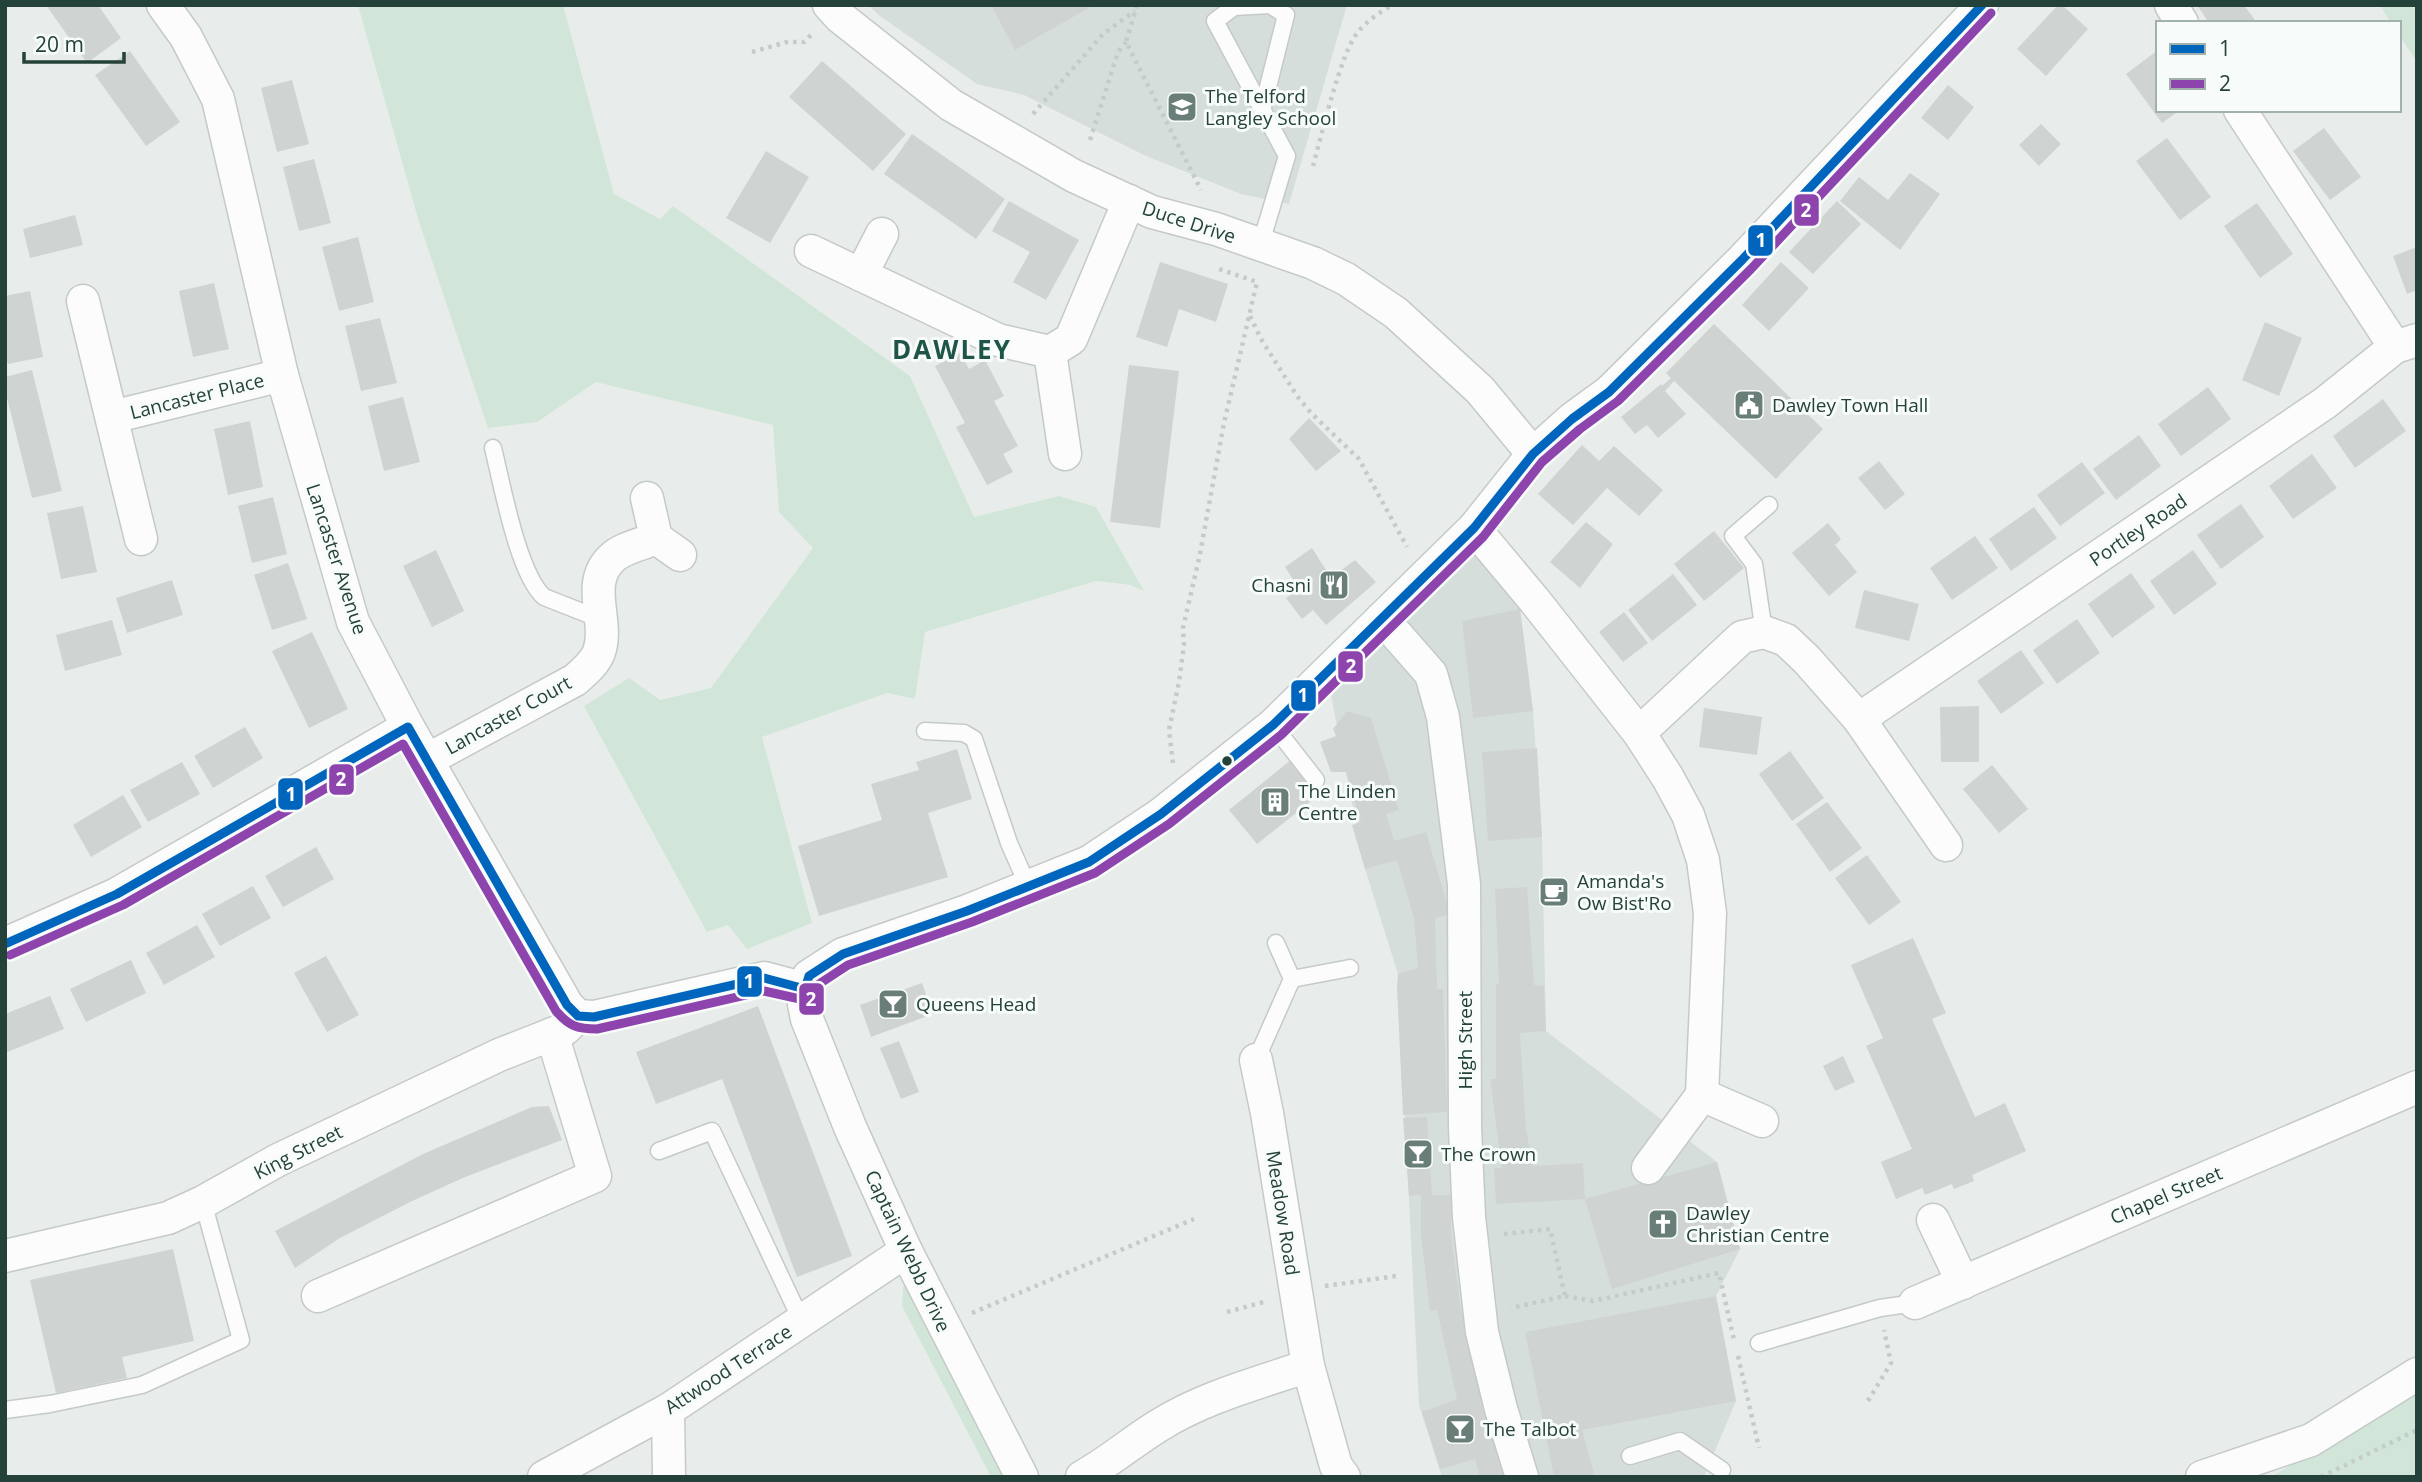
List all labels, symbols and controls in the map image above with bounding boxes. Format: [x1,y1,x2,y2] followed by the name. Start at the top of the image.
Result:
[24,21,124,65] scale bar
[2156,21,2401,112] legend
[35,30,84,58] text: 20 m
[2219,34,2231,62] text: 1
[2219,69,2231,97] text: 2
[1205,83,1336,131] place label: The Telford Langley School
[1165,90,1199,124] school or university icon: The Telford Langley School
[1793,193,1820,227] line badge: 2
[1139,195,1239,249] street label: Duce Drive
[1801,197,1812,223] text: 2
[1747,224,1774,257] line badge: 1
[1756,227,1766,253] text: 1
[892,331,1012,367] district label: DAWLEY
[127,367,267,425] street label: Lancaster Place
[1732,388,1766,422] public building icon: Dawley Town Hall
[1772,392,1928,418] place label: Dawley Town Hall
[300,480,374,638] street label: Lancaster Avenue
[2084,488,2192,572] street label: Portley Road
[1317,568,1351,602] restaurant icon: Chasni
[1251,572,1311,598] place label: Chasni
[1337,650,1364,683] line badge: 2
[1346,653,1357,679] text: 2
[440,669,576,760] street label: Lancaster Court
[1290,679,1317,712] line badge: 1
[1298,682,1308,708] text: 1
[1220,754,1234,768] unlabelled marker
[328,763,355,796] line badge: 2
[336,766,347,792] text: 2
[277,777,304,811] line badge: 1
[1298,778,1396,826] place label: The Linden Centre
[286,781,296,807] text: 1
[1258,785,1292,819] building icon: The Linden Centre
[1577,868,1672,916] place label: Amanda's Ow Bist'Ro
[1537,875,1571,909] cafe icon: Amanda's Ow Bist'Ro
[736,965,763,998] line badge: 1
[744,968,754,994] text: 1
[798,982,825,1016] line badge: 2
[806,986,817,1012] text: 2
[876,987,910,1021] bar icon: Queens Head
[1452,990,1478,1089] street label: High Street
[916,991,1036,1017] place label: Queens Head
[249,1118,347,1185] street label: King Street
[1401,1137,1435,1171] bar icon: The Crown
[1441,1141,1536,1167] place label: The Crown
[1260,1149,1306,1277] street label: Meadow Road
[2106,1160,2226,1230] street label: Chapel Street
[859,1166,957,1336] street label: Captain Webb Drive
[1686,1200,1829,1248] place label: Dawley Christian Centre
[1646,1207,1680,1241] church icon: Dawley Christian Centre
[659,1318,797,1420] street label: Attwood Terrace
[1443,1412,1477,1446] bar icon: The Talbot
[1483,1416,1577,1442] place label: The Talbot

